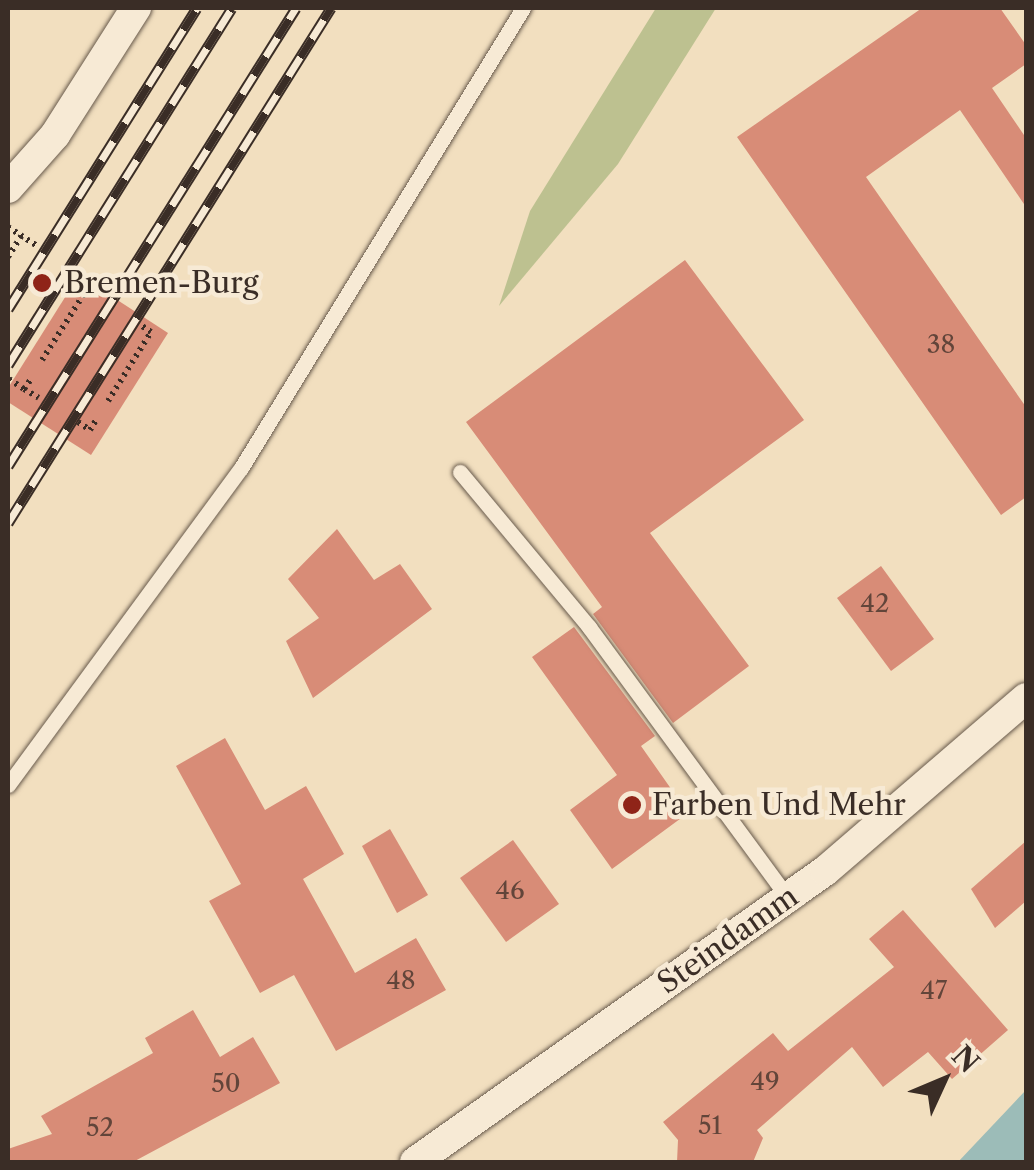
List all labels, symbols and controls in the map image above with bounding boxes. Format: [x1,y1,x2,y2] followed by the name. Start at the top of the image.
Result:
[64,265,259,301] place label: Bremen-Burg
[29,270,55,296] marker: Bremen-Burg
[927,330,955,360] house number: 38
[861,589,889,619] house number: 42
[652,787,906,823] place label: Farben Und Mehr
[621,794,643,816] marker: Farben Und Mehr
[495,876,525,906] house number: 46
[651,878,805,1002] street label: Steindamm
[386,966,416,996] house number: 48
[921,976,947,1006] house number: 47
[894,1030,994,1130] north arrow
[945,1039,986,1080] text: N
[750,1067,780,1097] house number: 49
[211,1069,241,1099] house number: 50
[698,1111,722,1141] house number: 51
[86,1113,114,1143] house number: 52

